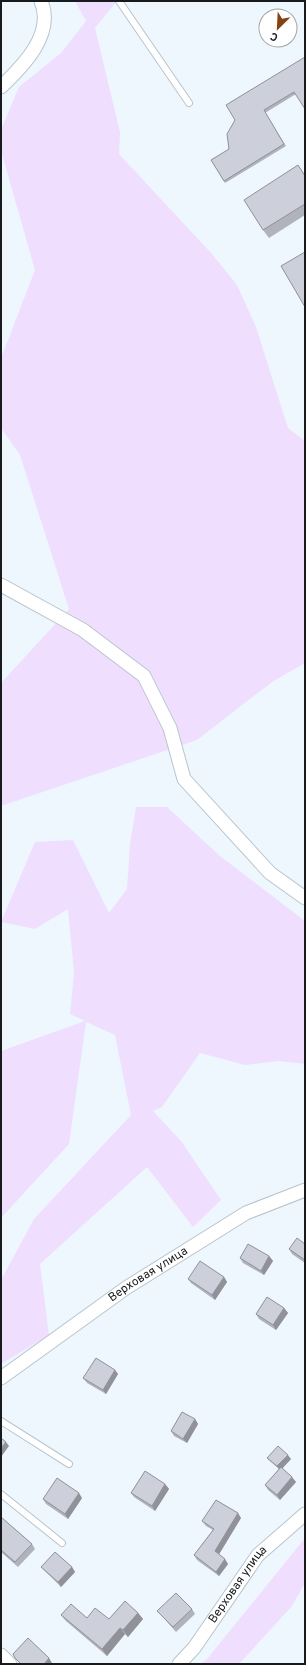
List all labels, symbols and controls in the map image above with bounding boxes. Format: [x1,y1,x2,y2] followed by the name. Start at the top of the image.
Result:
[258,8,298,48] north arrow
[268,28,280,44] text: С
[105,1243,191,1306] street label: Верховая улица
[205,1543,271,1627] street label: Верховая улица

